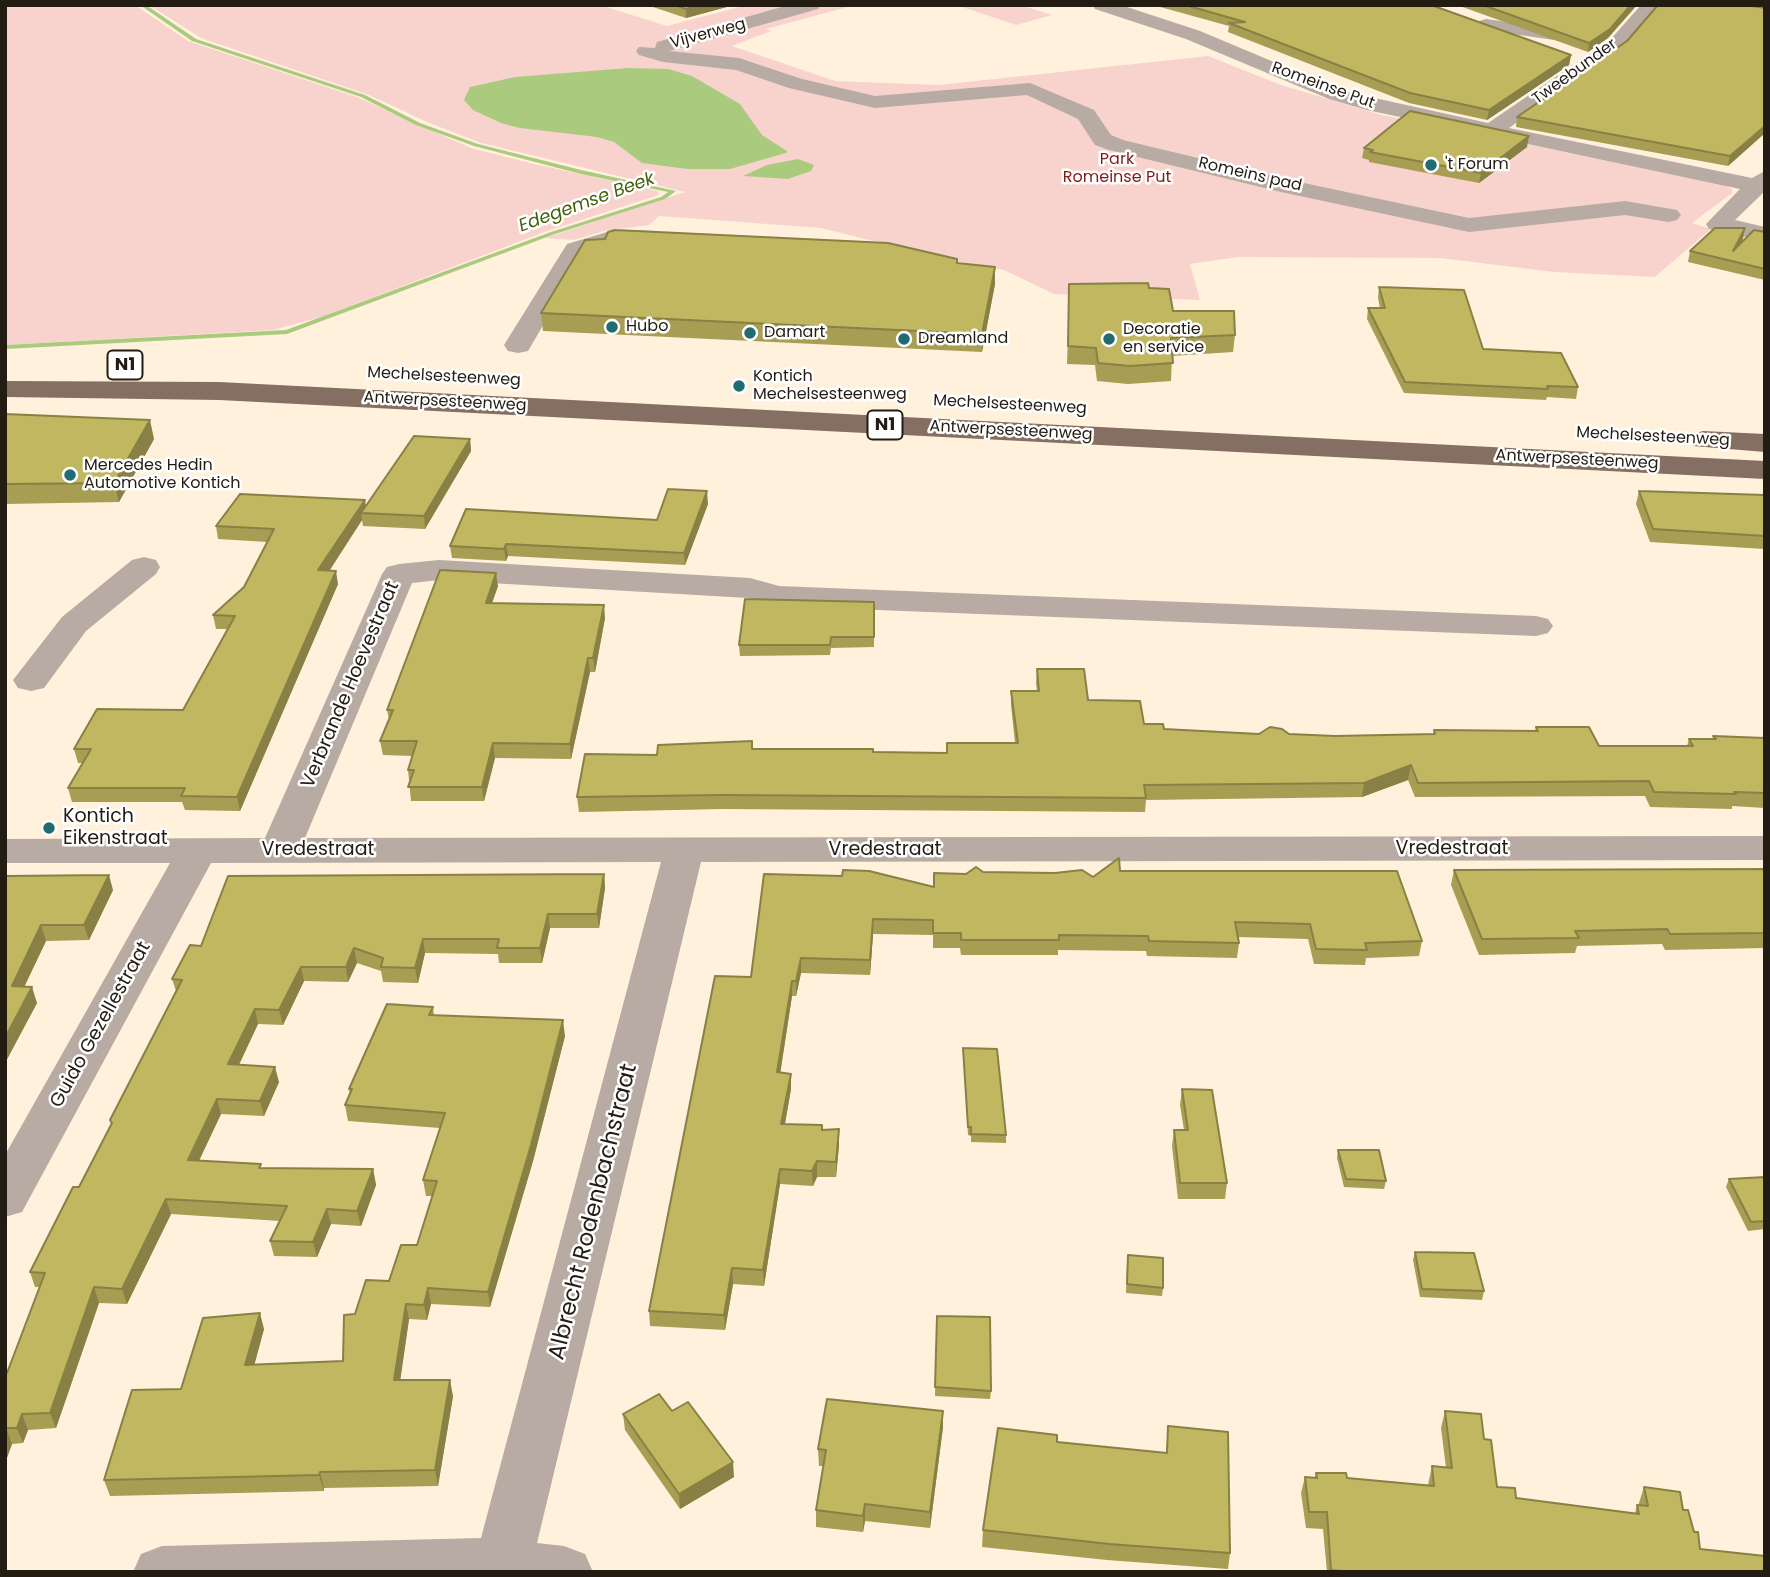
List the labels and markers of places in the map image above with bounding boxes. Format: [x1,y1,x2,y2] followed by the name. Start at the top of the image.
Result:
[1445,155,1509,175] place label: 't Forum
[1423,157,1439,173] marker: 't Forum
[626,317,668,337] place label: Hubo
[604,319,620,335] marker: Hubo
[1123,320,1204,358] place label: Decoratie en service
[764,323,825,343] place label: Damart
[742,325,758,341] marker: Damart
[918,329,1008,349] place label: Dreamland
[896,331,912,347] marker: Dreamland
[1101,331,1117,347] marker: Decoratie en service
[753,367,907,405] place label: Kontich Mechelsesteenweg
[731,378,747,394] marker: Kontich Mechelsesteenweg
[84,456,241,494] place label: Mercedes Hedin Automotive Kontich
[62,467,78,483] marker: Mercedes Hedin Automotive Kontich
[63,806,168,850] place label: Kontich Eikenstraat
[41,820,57,836] marker: Kontich Eikenstraat

